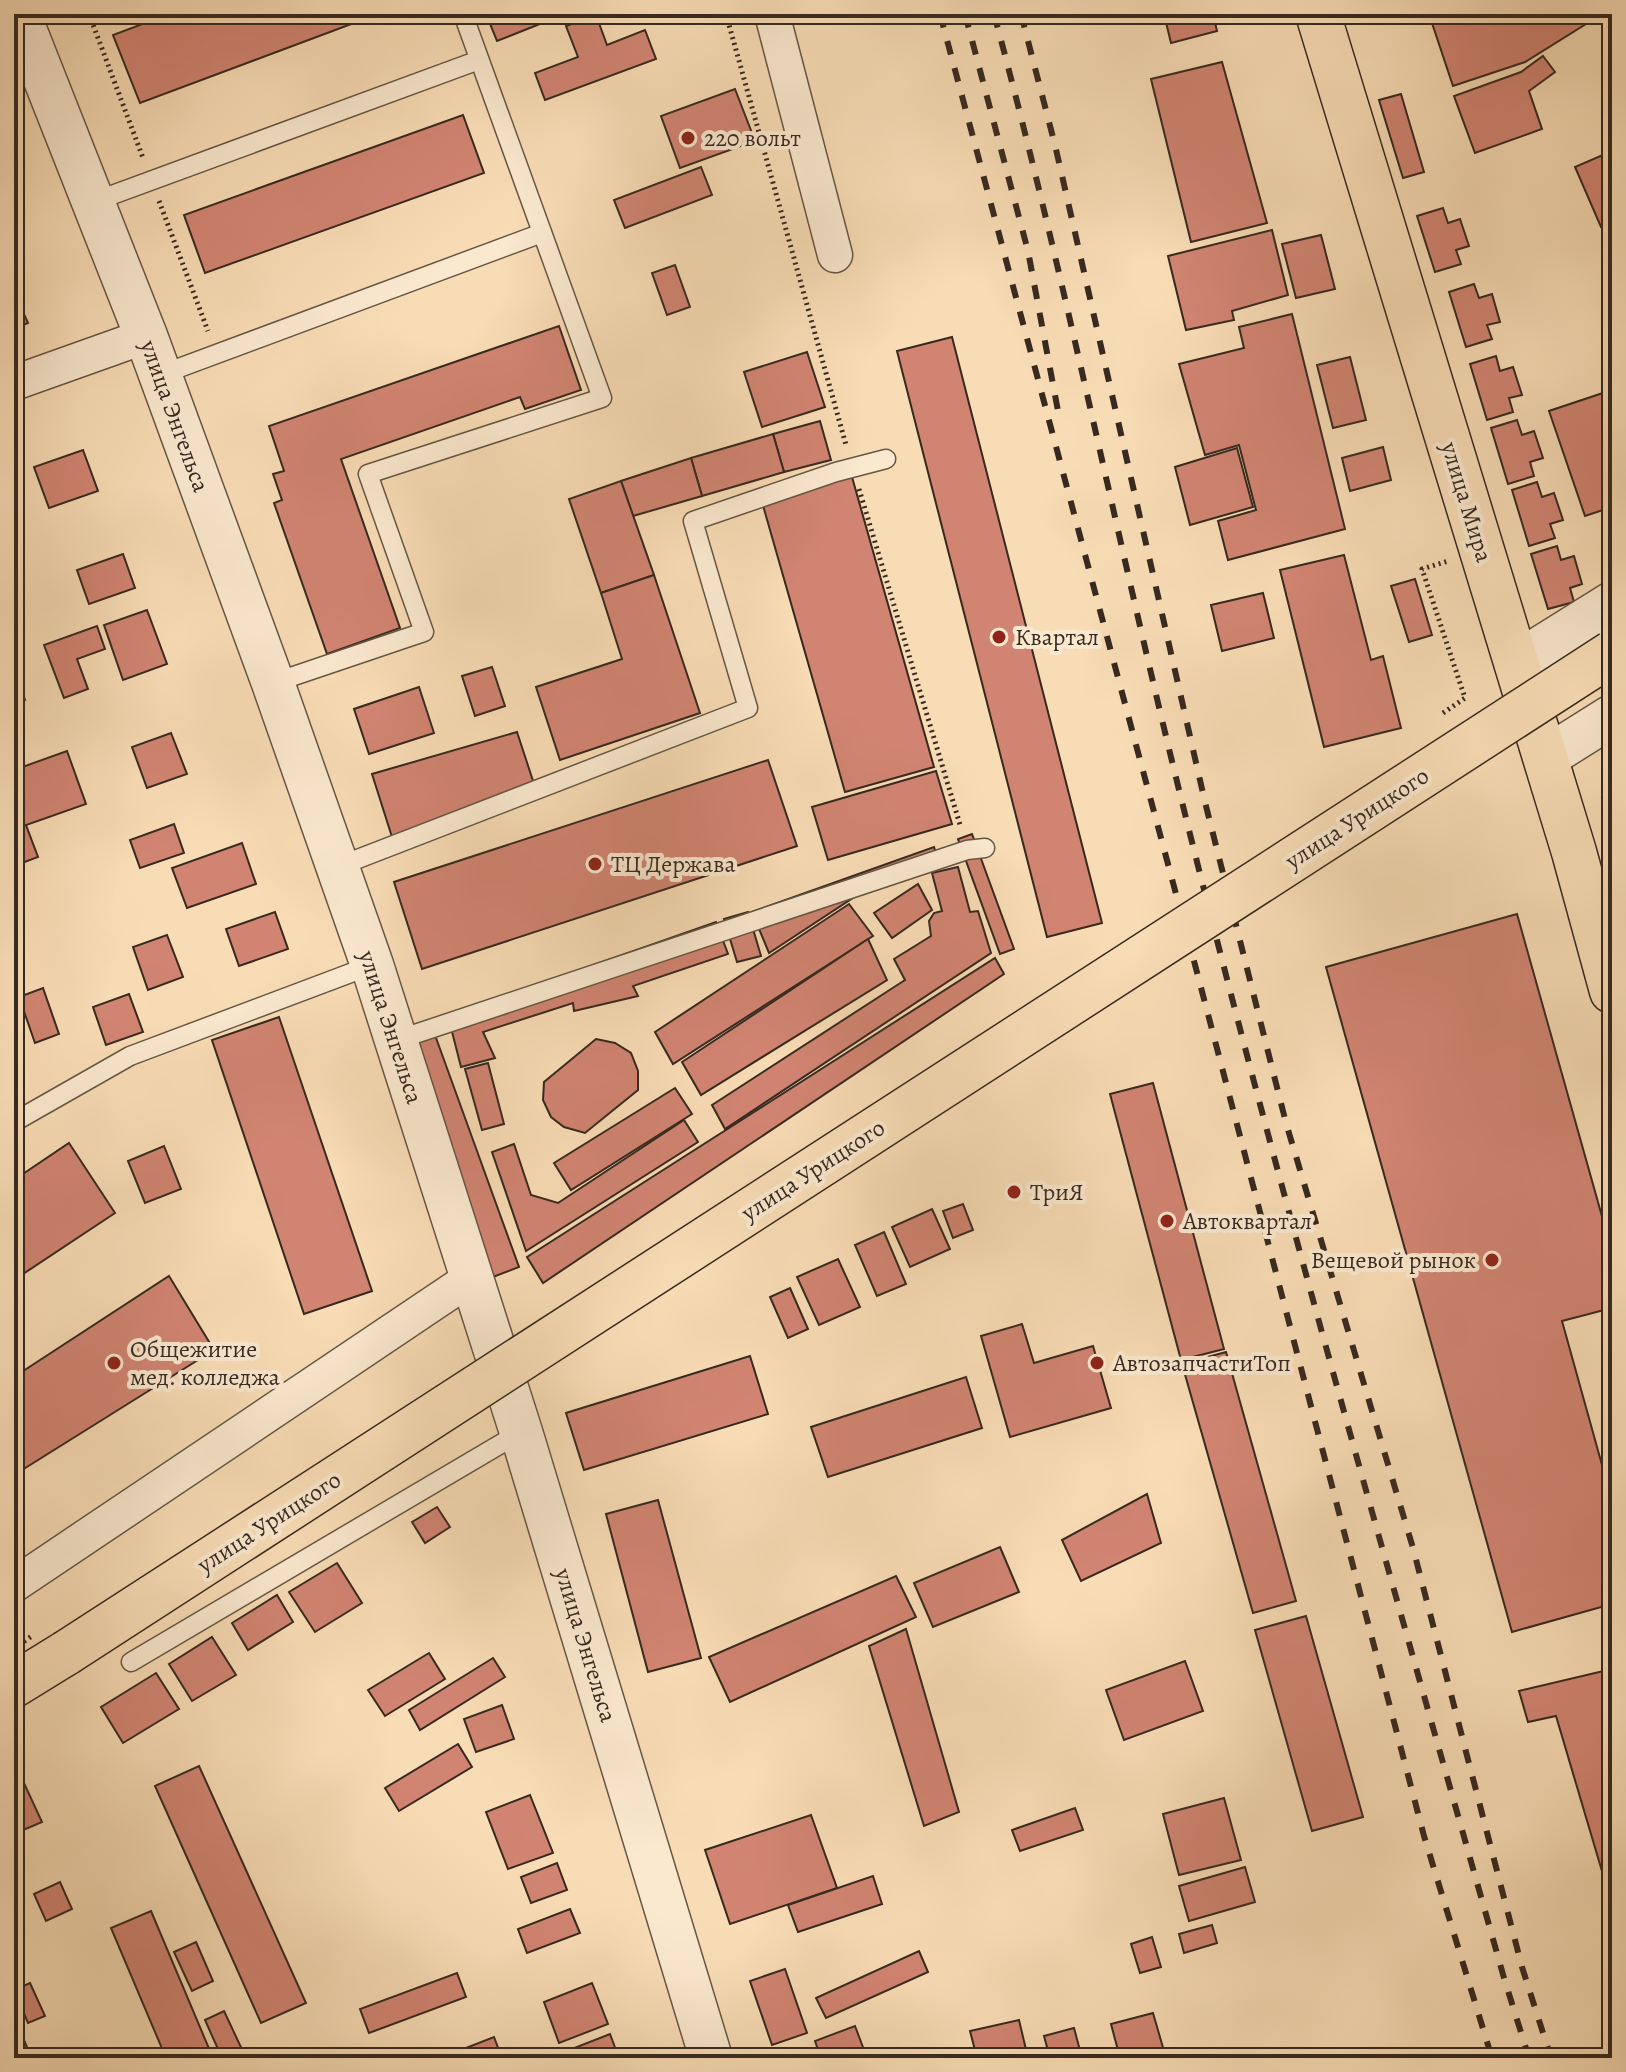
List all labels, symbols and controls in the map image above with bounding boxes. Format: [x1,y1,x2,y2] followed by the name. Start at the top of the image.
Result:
[704,122,801,154] place label: 220 вольт
[679,129,697,147] marker: 220 вольт
[132,335,217,496] street label: улица Энгельса
[1433,437,1500,566] street label: улица Мира
[1015,621,1099,653] place label: Квартал
[990,628,1008,646] marker: Квартал
[1278,760,1435,877] street label: улица Урицкого
[611,848,735,880] place label: ТЦ Держава
[586,855,604,873] marker: ТЦ Держава
[351,945,431,1108] street label: улица Энгельса
[734,1112,891,1229] street label: улица Урицкого
[1030,1176,1084,1208] place label: ТриЯ
[1005,1183,1023,1201] marker: ТриЯ
[1182,1205,1312,1237] place label: Автоквартал
[1158,1212,1176,1230] marker: Автоквартал
[1311,1244,1476,1276] place label: Вещевой рынок
[1483,1251,1501,1269] marker: Вещевой рынок
[130,1333,280,1393] place label: Общежитие мед. колледжа
[1112,1347,1291,1379] place label: АвтозапчастиТоп
[105,1354,123,1372] marker: Общежитие мед. колледжа
[1088,1354,1106,1372] marker: АвтозапчастиТоп
[190,1464,347,1581] street label: улица Урицкого
[547,1563,625,1726] street label: улица Энгельса

